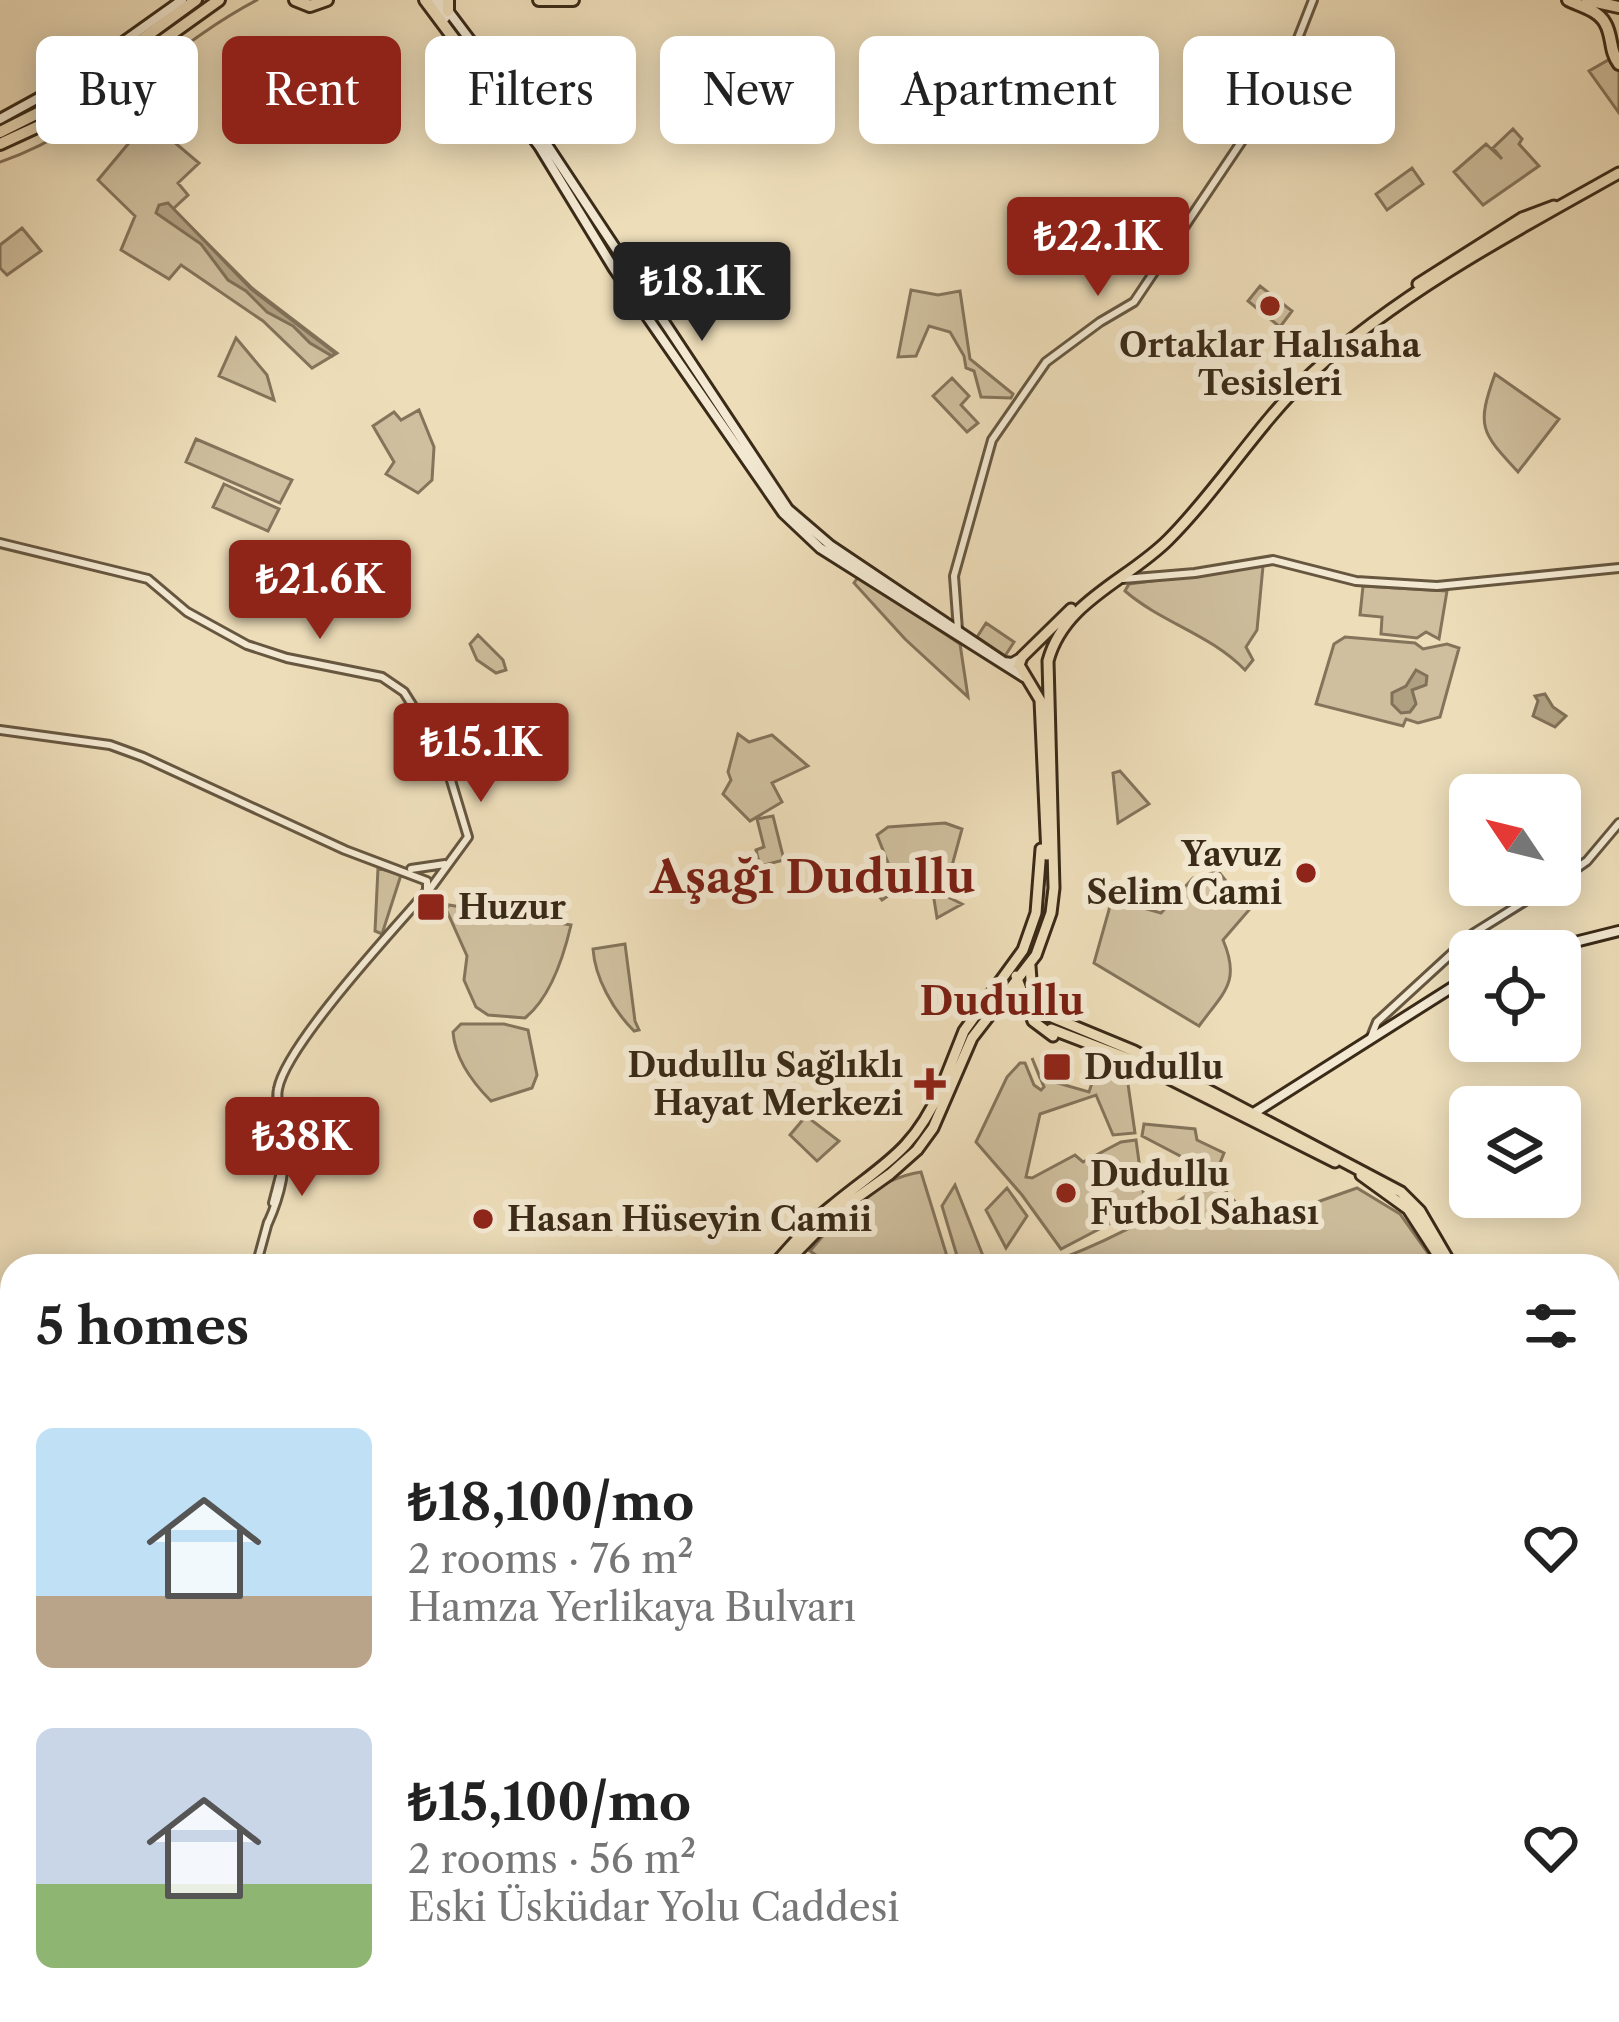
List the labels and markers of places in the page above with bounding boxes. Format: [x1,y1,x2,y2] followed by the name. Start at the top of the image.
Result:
[1000,197,1196,299] pin: ₺22.1K
[604,242,800,344] pin: ₺18.1K
[1257,293,1283,319] marker: Ortaklar Halısaha Tesisleri
[1119,325,1422,404] place label: Ortaklar Halısaha Tesisleri
[222,540,418,642] pin: ₺21.6K
[383,703,579,805] pin: ₺15.1K
[1086,834,1282,913] place label: Yavuz Selim Cami
[1293,860,1319,886] marker: Yavuz Selim Cami
[458,887,566,928] place label: Huzur
[415,891,447,923] marker: Huzur
[628,1045,903,1124] place label: Dudullu Sağlıklı Hayat Merkezi
[1084,1047,1224,1088] place label: Dudullu
[1041,1051,1073,1083] marker: Dudullu
[914,1068,946,1100] marker: Dudullu Sağlıklı Hayat Merkezi
[231,1097,373,1199] pin: ₺38K
[1090,1154,1319,1233] place label: Dudullu Futbol Sahası
[1053,1180,1079,1206] marker: Dudullu Futbol Sahası
[507,1199,872,1240] place label: Hasan Hüseyin Camii
[470,1206,496,1232] marker: Hasan Hüseyin Camii

